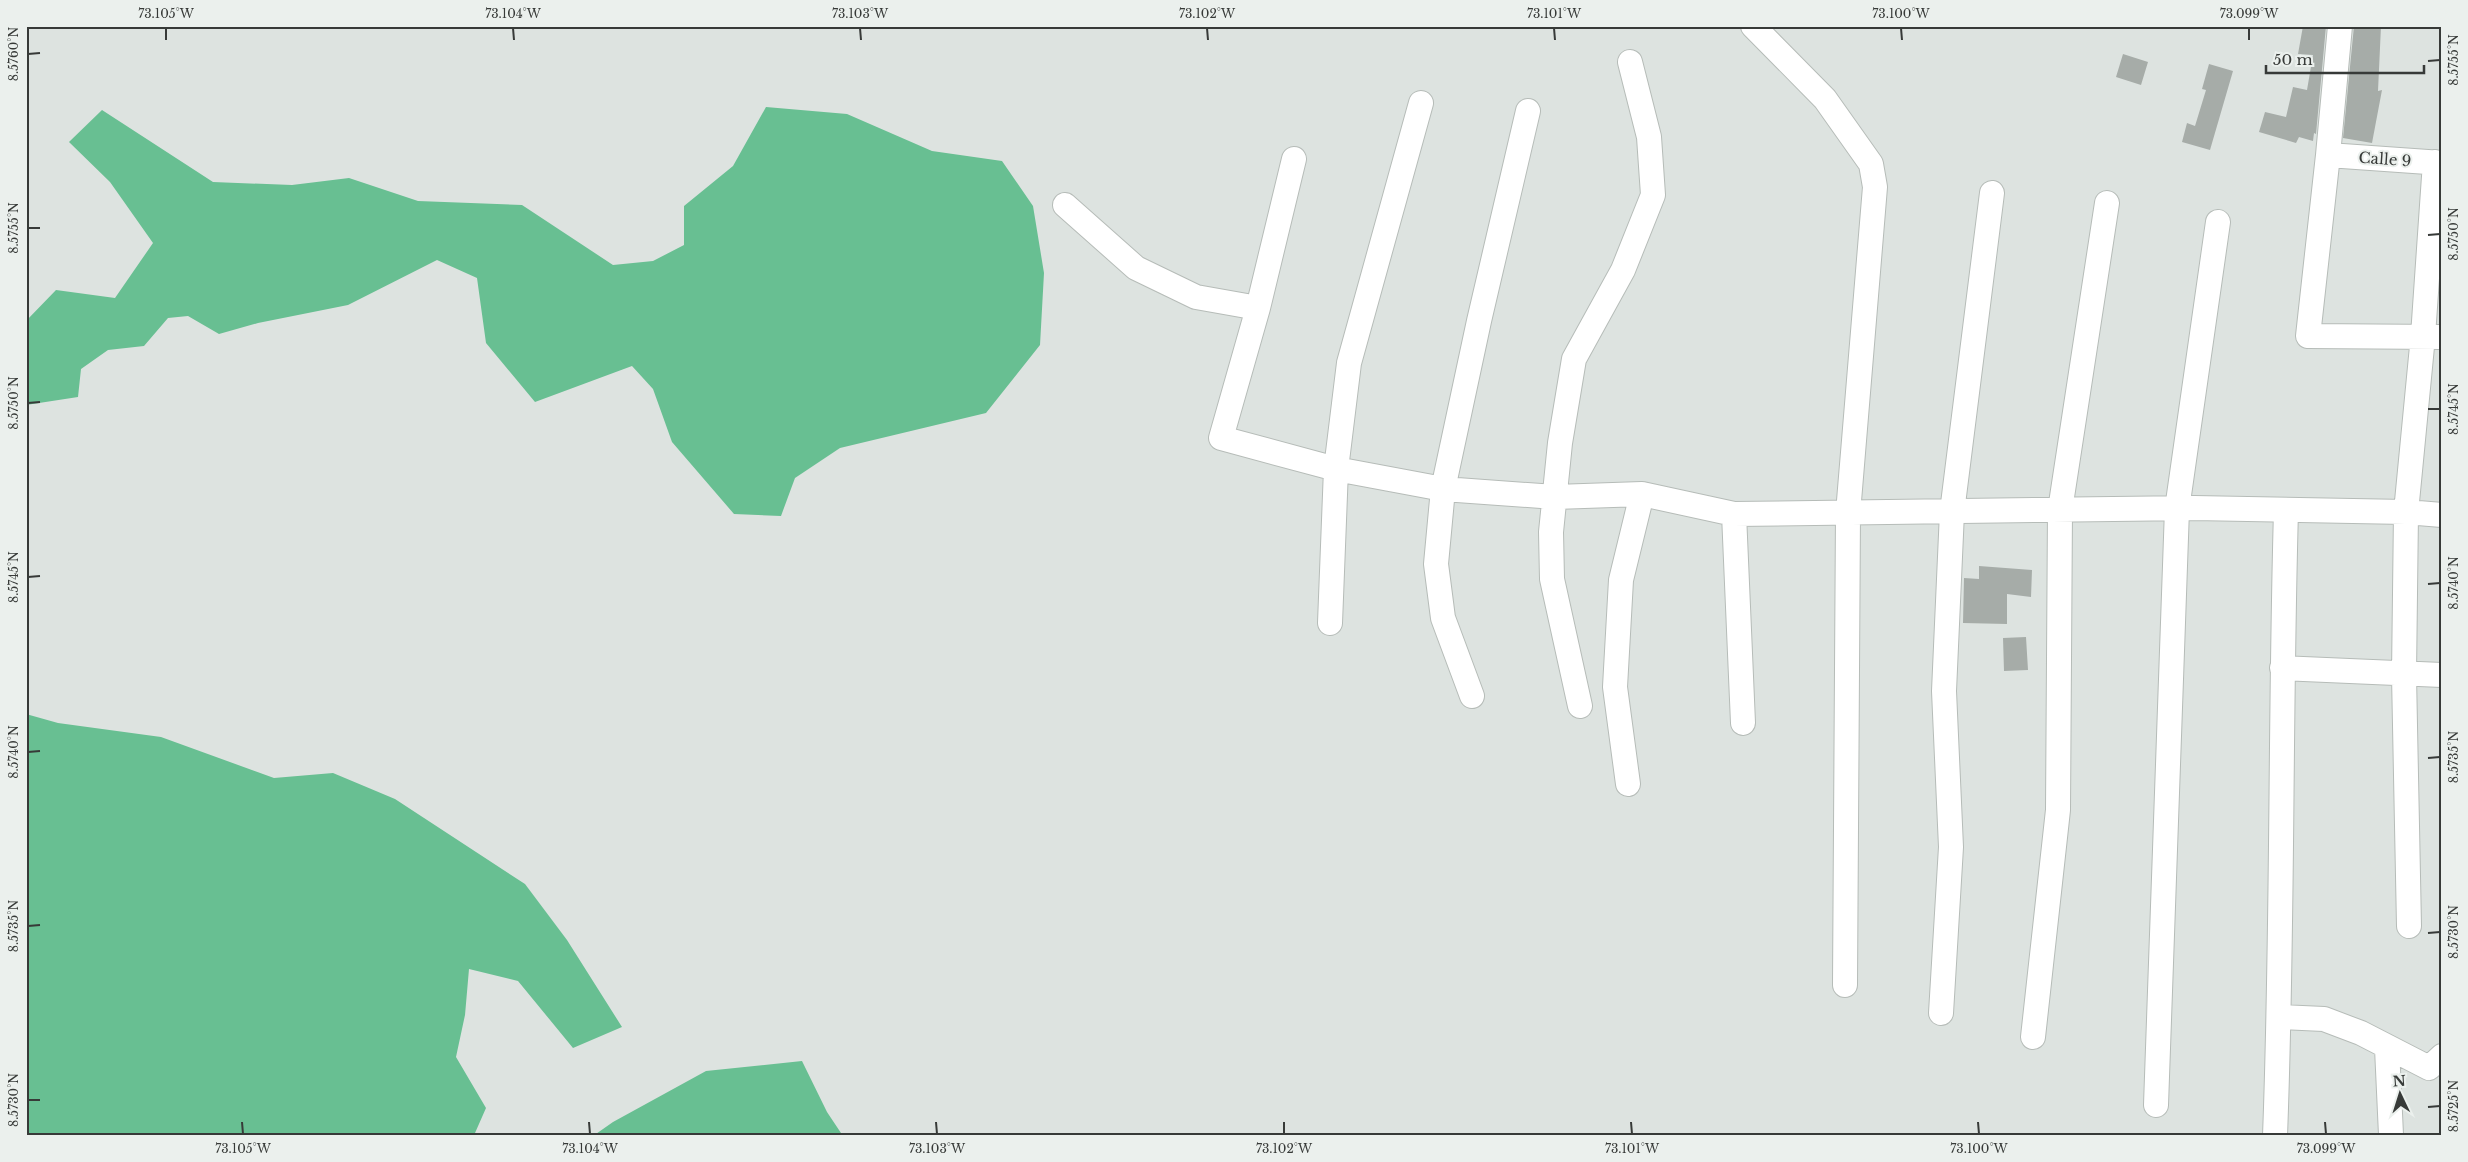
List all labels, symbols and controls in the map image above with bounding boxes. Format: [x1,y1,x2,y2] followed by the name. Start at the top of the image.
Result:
[138,6,195,21] text: 73.105°W
[485,6,542,21] text: 73.104°W
[832,6,889,21] text: 73.103°W
[1179,6,1236,21] text: 73.102°W
[1527,6,1582,21] text: 73.101°W
[1872,6,1931,21] text: 73.100°W
[2220,6,2279,21] text: 73.099°W
[6,27,21,81] text: 8.5760°N
[2446,34,2461,86] text: 8.5755°N
[2266,42,2423,74] scale bar
[2273,50,2313,69] text: 50 m
[2358,148,2412,170] street label: Calle 9
[6,202,21,254] text: 8.5755°N
[2446,207,2461,261] text: 8.5750°N
[6,376,21,430] text: 8.5750°N
[2446,383,2461,435] text: 8.5745°N
[6,551,21,603] text: 8.5745°N
[2446,556,2461,610] text: 8.5740°N
[6,725,21,779] text: 8.5740°N
[2446,731,2461,783] text: 8.5735°N
[6,900,21,952] text: 8.5735°N
[2446,905,2461,959] text: 8.5730°N
[2376,1070,2426,1120] north arrow
[2392,1072,2406,1090] text: N
[6,1073,21,1127] text: 8.5730°N
[2446,1080,2461,1132] text: 8.5725°N
[215,1141,272,1156] text: 73.105°W
[562,1141,619,1156] text: 73.104°W
[909,1141,966,1156] text: 73.103°W
[1256,1141,1313,1156] text: 73.102°W
[1605,1141,1660,1156] text: 73.101°W
[1950,1141,2009,1156] text: 73.100°W
[2297,1141,2356,1156] text: 73.099°W

